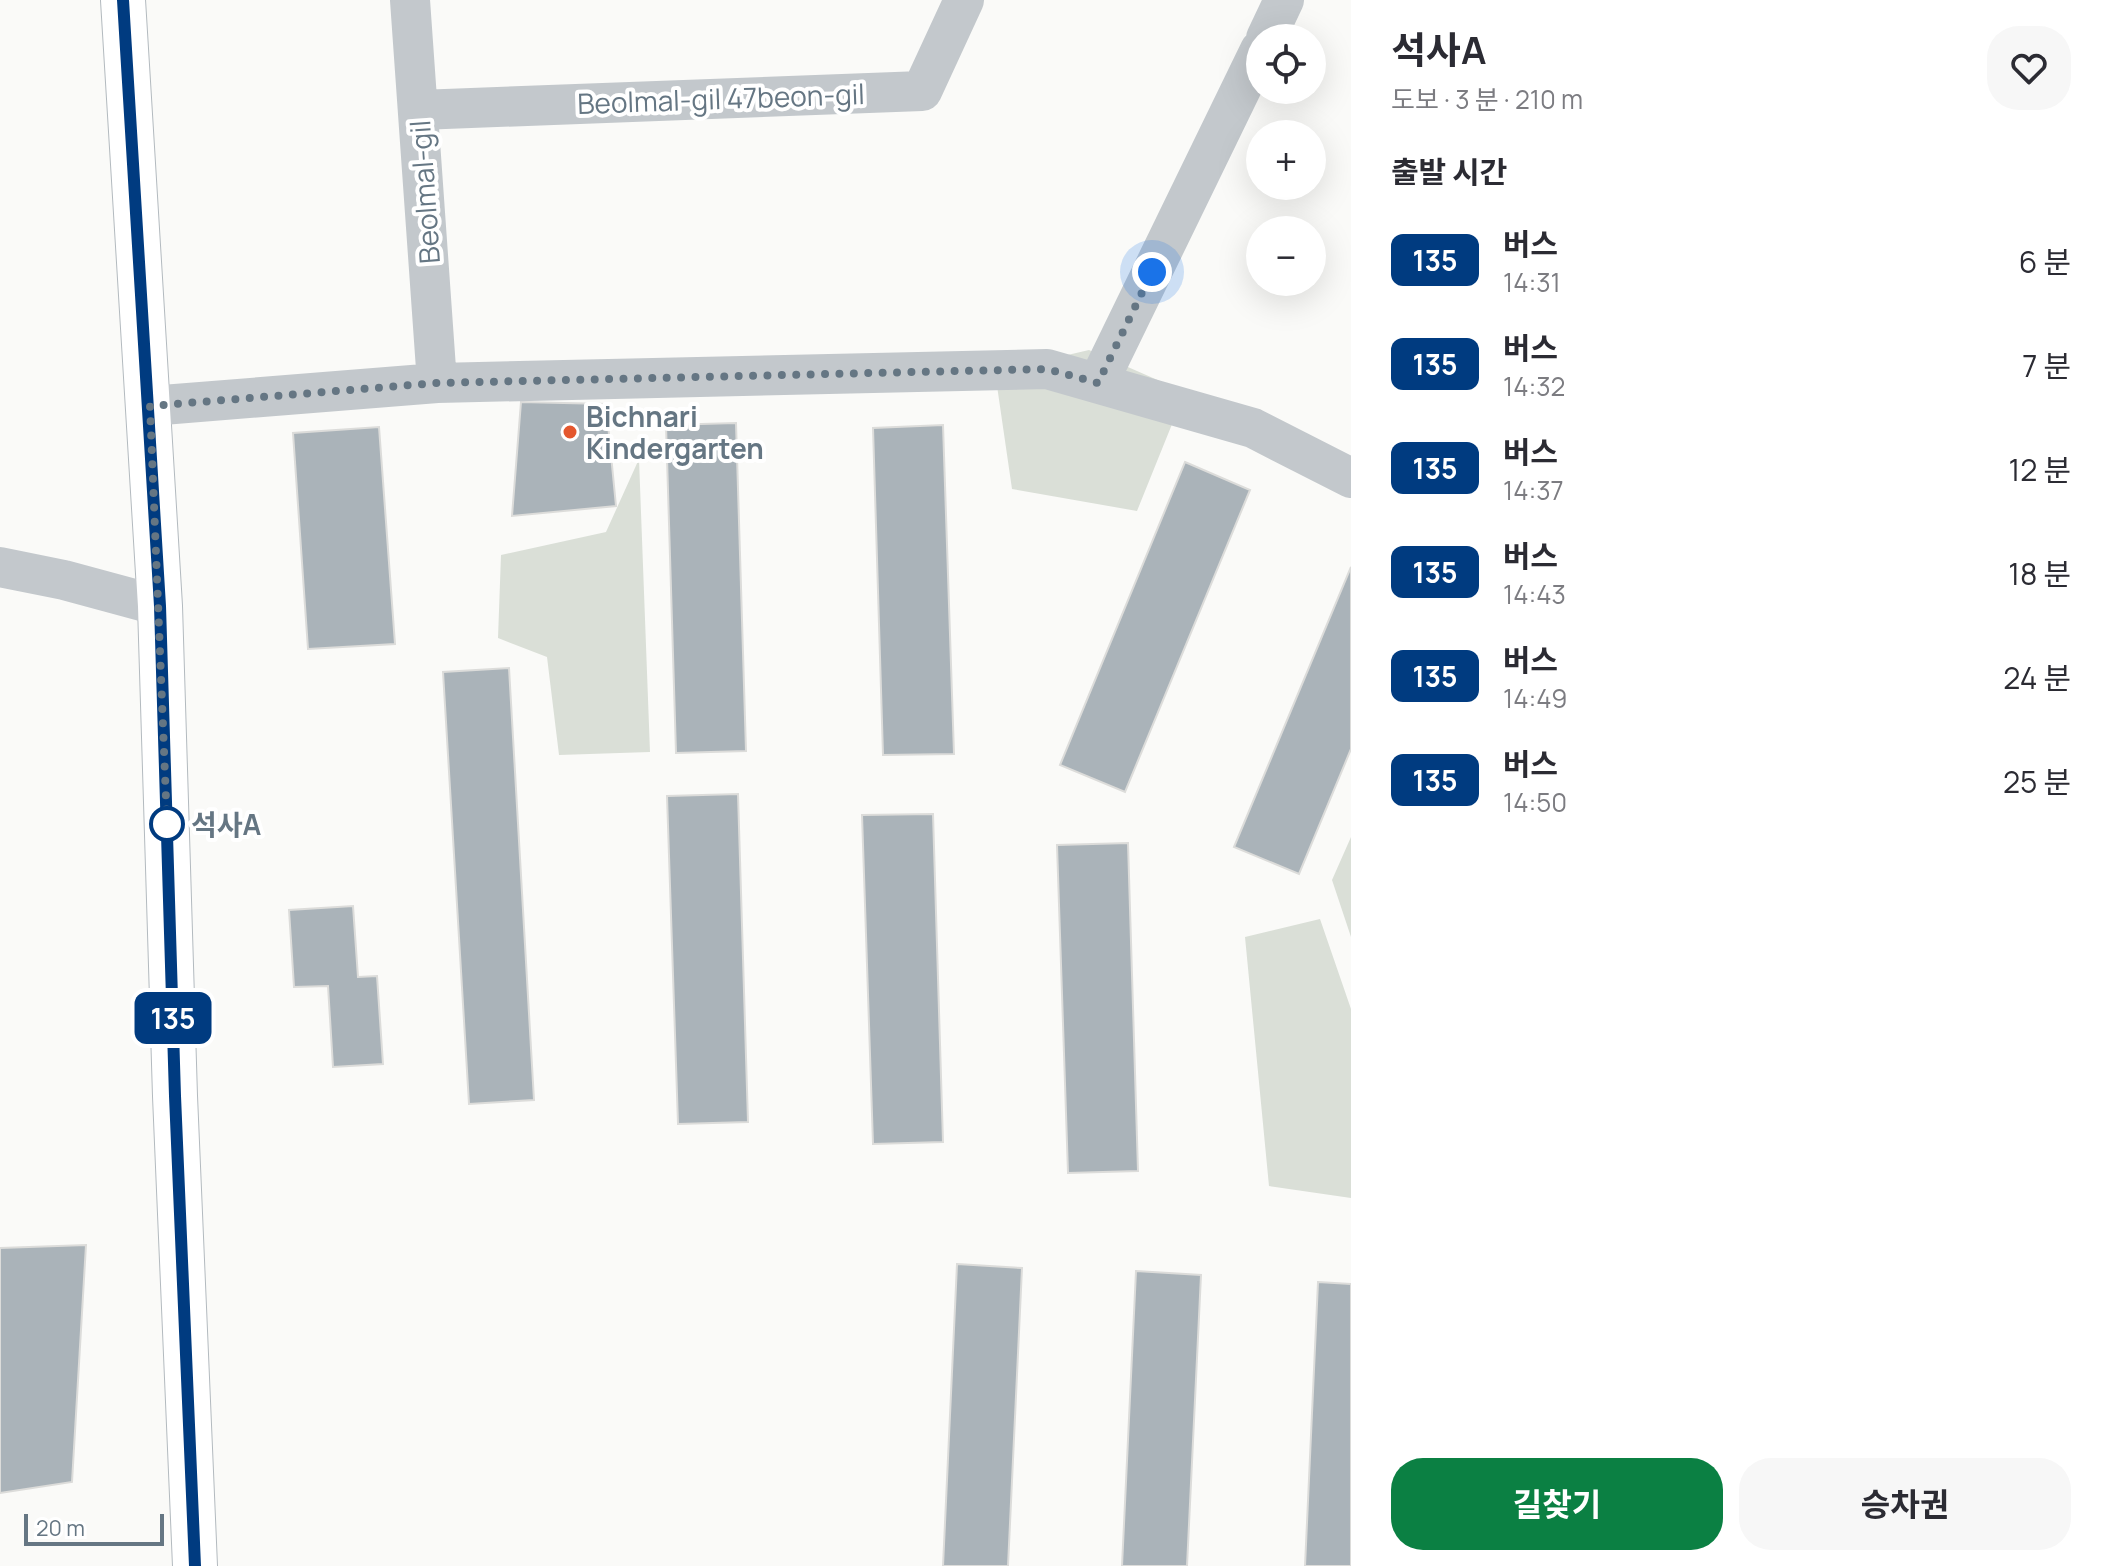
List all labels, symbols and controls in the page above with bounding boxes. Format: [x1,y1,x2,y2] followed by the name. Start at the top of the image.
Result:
[1391,23,1486,75] text: 석사A
[1246,24,1326,296] map controls
[1246,24,1326,104] button: locate
[1987,26,2071,110] button: heart
[577,74,865,122] street label: Beolmal-gil 47beon-gil
[1391,81,1583,117] text: 도보 · 3 분 · 210 m
[400,119,448,265] street label: Beolmal-gil
[1246,120,1326,200] button: +
[1391,151,1507,192] text: 출발 시간
[1246,216,1326,296] button: −
[1503,223,1558,264] text: 버스
[1413,241,1457,279] text: 135
[2019,241,2071,282] text: 6 분
[1132,252,1172,292] your location
[1503,264,1561,300] text: 14:31
[1503,327,1558,368] text: 버스
[1413,345,1457,383] text: 135
[2022,345,2071,386] text: 7 분
[1503,368,1565,404] text: 14:32
[586,397,764,467] place label: Bichnari Kindergarten
[561,423,579,441] marker: Bichnari Kindergarten
[1503,431,1558,472] text: 버스
[1413,449,1457,487] text: 135
[2009,449,2071,490] text: 12 분
[1503,472,1564,508] text: 14:37
[1503,535,1558,576] text: 버스
[1413,553,1457,591] text: 135
[2008,553,2071,594] text: 18 분
[1503,576,1566,612] text: 14:43
[1503,639,1558,680] text: 버스
[1413,657,1457,695] text: 135
[2003,657,2071,698] text: 24 분
[1503,680,1567,716] text: 14:49
[1503,743,1558,784] text: 버스
[1413,761,1457,799] text: 135
[2003,761,2071,802] text: 25 분
[1503,784,1567,820] text: 14:50
[191,805,262,843] place label: 석사A
[150,807,184,841] marker: 석사A
[127,992,219,1044] line badge: 135
[151,999,195,1037] text: 135
[1391,1458,1723,1550] button: 길찾기
[1739,1458,2071,1550] button: 승차권
[24,1510,164,1546] scale bar
[36,1513,85,1543] text: 20 m

